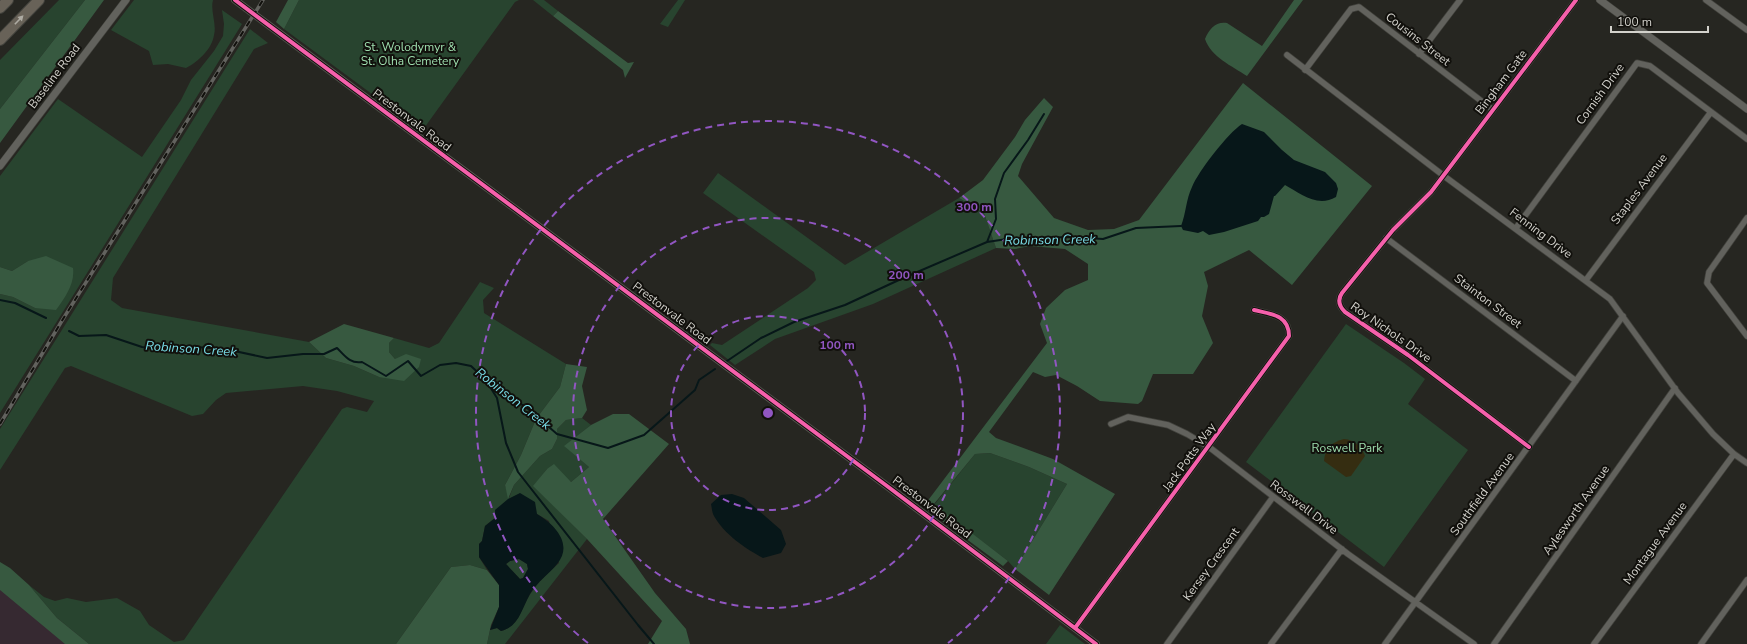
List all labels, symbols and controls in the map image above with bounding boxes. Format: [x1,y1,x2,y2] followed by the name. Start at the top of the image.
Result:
[1611,8,1708,34] scale bar
[1382,9,1454,70] street label: Cousins Street
[1617,14,1652,30] text: 100 m
[15,15,24,25] one-way arrow
[361,39,460,69] park label: St. Wolodymyr & St. Olha Cemetery
[24,40,84,112] street label: Baseline Road
[1471,46,1531,118] street label: Bingham Gate
[1572,60,1628,128] street label: Cornish Drive
[369,85,455,155] street label: Prestonvale Road
[1607,150,1671,228] street label: Staples Avenue
[956,199,992,215] text: 300 m
[1506,204,1576,262] street label: Fenning Drive
[1004,230,1096,250] water label: Robinson Creek
[888,267,924,283] text: 200 m
[1451,270,1526,332] street label: Stainton Street
[629,278,715,348] street label: Prestonvale Road
[1347,298,1435,366] street label: Roy Nichols Drive
[145,337,238,361] water label: Robinson Creek
[819,337,855,353] text: 100 m
[471,364,555,435] water label: Robinson Creek
[761,406,775,420] centre of rings
[1158,419,1220,495] street label: Jack Potts Way
[1312,440,1383,456] park label: Roswell Park
[1446,449,1518,539] street label: Southfield Avenue
[1539,462,1613,558] street label: Aylesworth Avenue
[889,472,975,542] street label: Prestonvale Road
[1267,476,1341,538] street label: Rosswell Drive
[1620,498,1690,588] street label: Montague Avenue
[1179,524,1243,604] street label: Kersey Crescent

